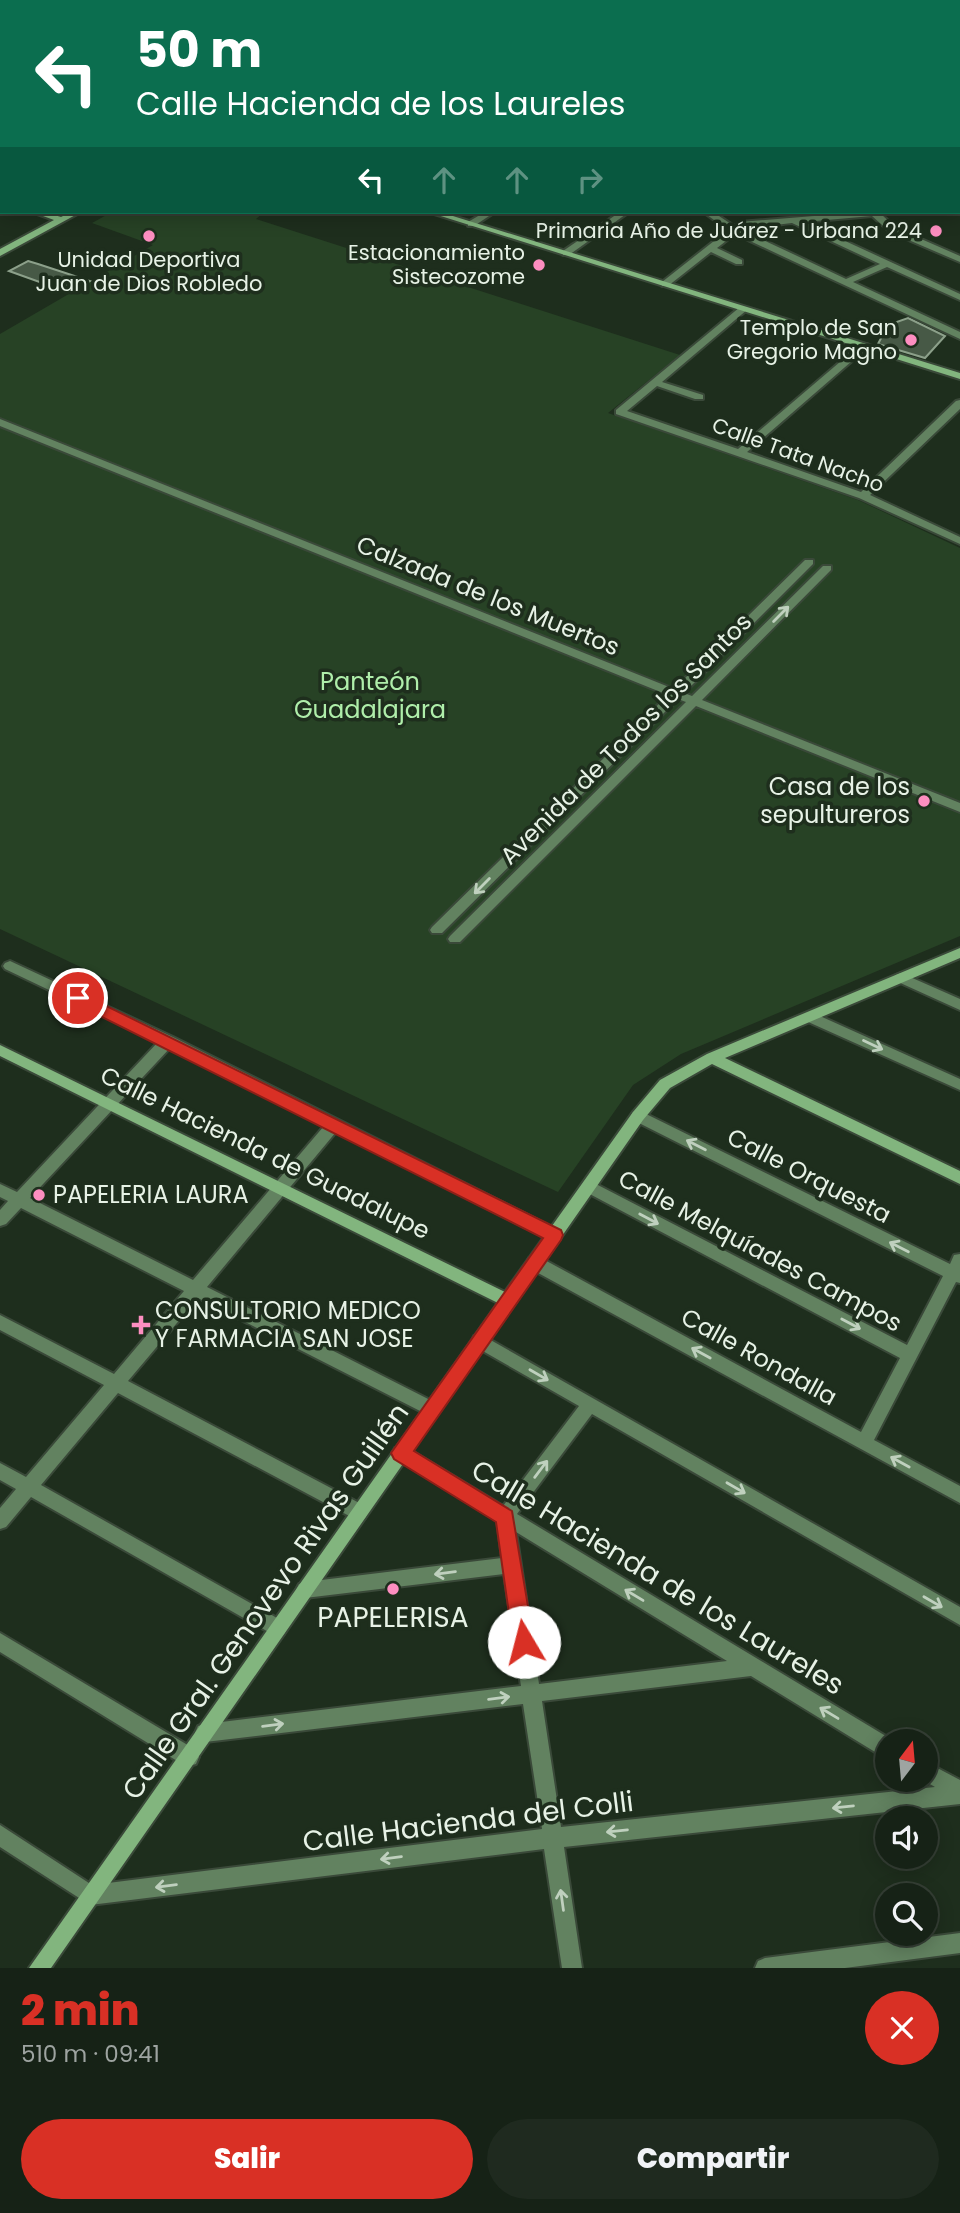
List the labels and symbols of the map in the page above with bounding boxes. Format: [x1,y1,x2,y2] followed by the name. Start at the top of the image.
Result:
[536,216,922,245] place label: Primaria Año de Juárez - Urbana 224
[928,223,944,239] marker: Primaria Año de Juárez - Urbana 224
[141,228,157,244] marker: Unidad Deportiva Juan de Dios Robledo
[348,238,525,291] place label: Estacionamiento Sistecozome
[36,245,262,298] place label: Unidad Deportiva Juan de Dios Robledo
[531,257,547,273] marker: Estacionamiento Sistecozome
[727,313,897,366] place label: Templo de San Gregorio Magno
[903,332,919,348] marker: Templo de San Gregorio Magno
[708,410,888,499] street label: Calle Tata Nacho
[352,528,625,663] street label: Calzada de los Muertos
[493,606,759,872] street label: Avenida de Todos los Santos
[773,606,790,623] one-way arrow
[294,665,446,726] park label: Panteón Guadalajara
[760,770,910,831] place label: Casa de los sepultureros
[916,793,932,809] marker: Casa de los sepultureros
[474,877,491,894] one-way arrow
[48,968,108,1028] pin
[862,1039,884,1052] one-way arrow
[95,1058,436,1247] street label: Calle Hacienda de Guadalupe
[722,1120,897,1231] street label: Calle Orquesta
[686,1137,707,1151] one-way arrow
[613,1162,908,1339] street label: Calle Melquíades Campos
[53,1178,249,1211] place label: PAPELERIA LAURA
[31,1187,47,1203] marker: PAPELERIA LAURA
[639,1212,659,1226] one-way arrow
[889,1239,910,1253] one-way arrow
[155,1294,421,1355] place label: CONSULTORIO MEDICO Y FARMACIA SAN JOSE
[675,1300,843,1413] street label: Calle Rondalla
[133,1317,149,1333] marker: CONSULTORIO MEDICO Y FARMACIA SAN JOSE
[840,1318,861,1332] one-way arrow
[691,1346,711,1360] one-way arrow
[529,1368,549,1382] one-way arrow
[113,1395,418,1807] street label: Calle Gral. Genovevo Rivas Guillén
[464,1450,851,1704] street label: Calle Hacienda de los Laureles
[890,1455,911,1469] one-way arrow
[534,1460,549,1479] one-way arrow
[726,1481,746,1495] one-way arrow
[434,1566,457,1579] one-way arrow
[385,1581,401,1597] marker: PAPELERISA
[624,1588,644,1602] one-way arrow
[923,1595,943,1609] one-way arrow
[317,1598,469,1637] place label: PAPELERISA
[487,1605,561,1679] position arrow
[487,1691,510,1704] one-way arrow
[819,1705,839,1719] one-way arrow
[261,1718,284,1731] one-way arrow
[875,1729,938,1792] north arrow
[301,1782,636,1861] street label: Calle Hacienda del Colli
[833,1800,855,1813] one-way arrow
[606,1825,629,1838] one-way arrow
[381,1852,403,1865] one-way arrow
[155,1880,177,1893] one-way arrow
[555,1890,568,1912] one-way arrow

